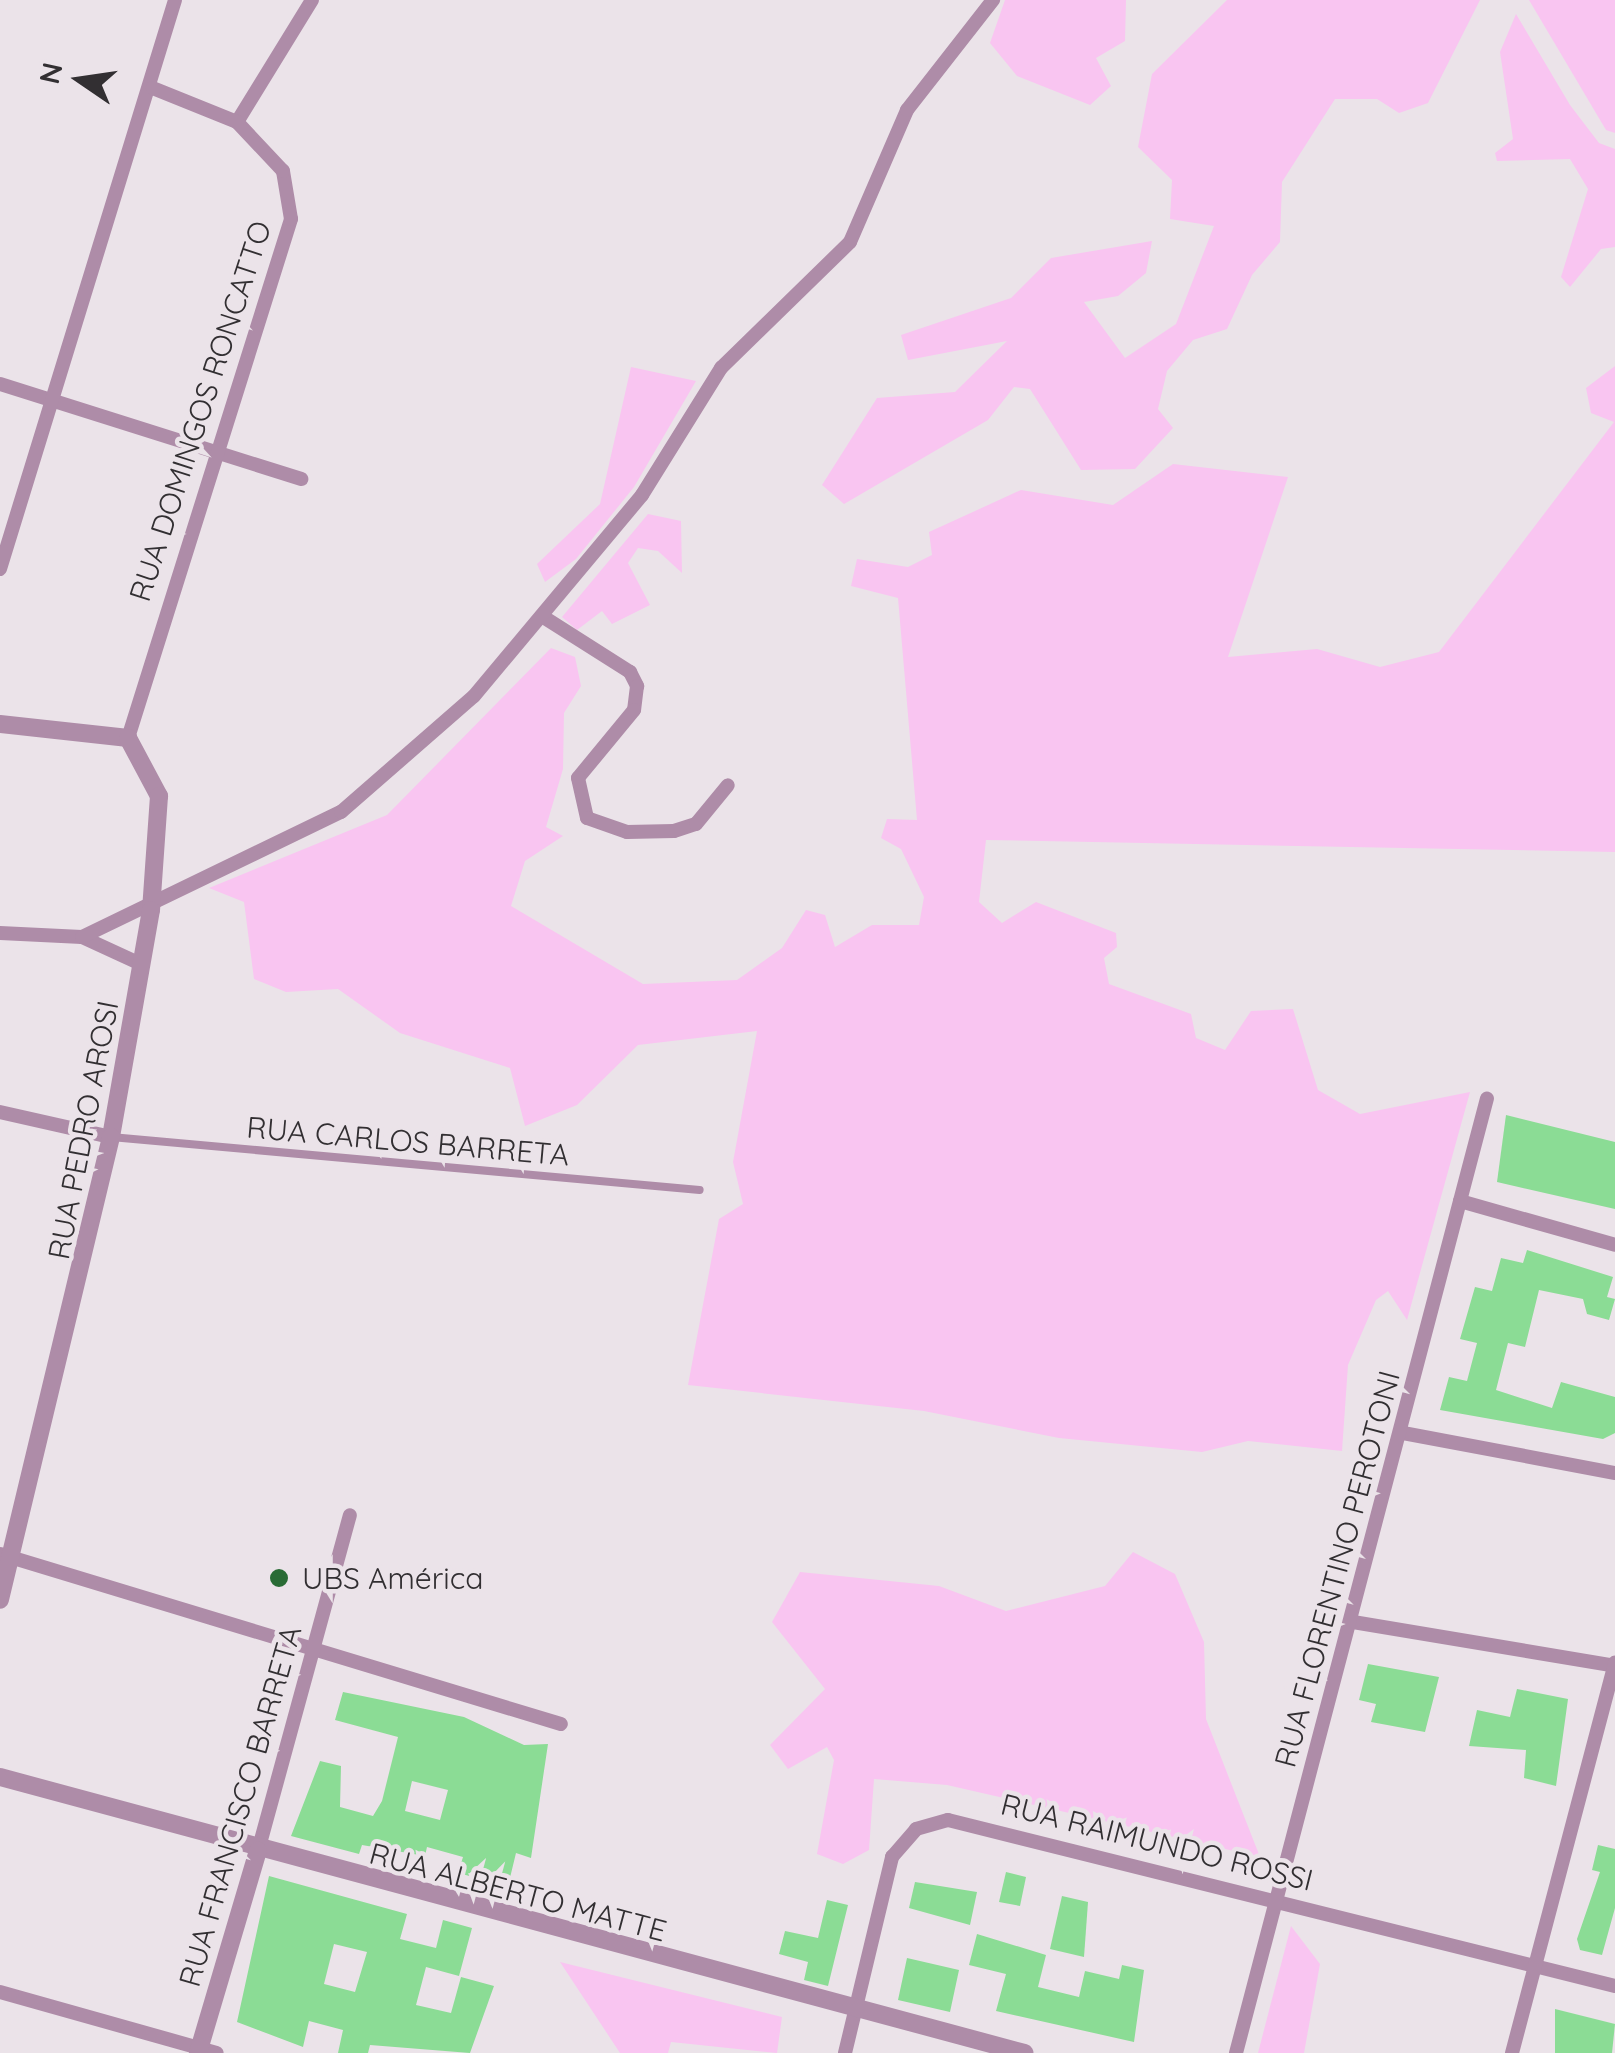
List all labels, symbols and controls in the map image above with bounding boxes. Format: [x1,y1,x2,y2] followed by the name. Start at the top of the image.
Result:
[30,30,130,130] north arrow
[31,59,70,87] text: N
[121,216,279,606] street label: RUA DOMINGOS RONCATTO
[40,998,126,1262] street label: RUA PEDRO AROSI
[245,1109,571,1173] street label: RUA CARLOS BARRETA
[1267,1367,1407,1771] street label: RUA FLORENTINO PEROTONI
[302,1560,483,1596] place label: UBS América
[266,1565,292,1591] marker: UBS América
[171,1621,309,1991] street label: RUA FRANCISCO BARRETA
[997,1786,1317,1898] street label: RUA RAIMUNDO ROSSI
[366,1835,670,1949] street label: RUA ALBERTO MATTE

